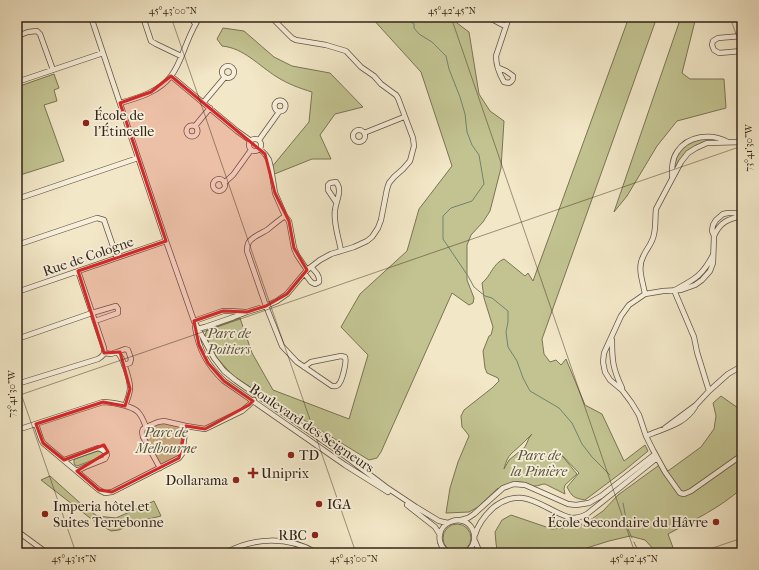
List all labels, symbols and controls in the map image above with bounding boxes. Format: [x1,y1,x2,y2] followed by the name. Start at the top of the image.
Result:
[149,5,198,17] text: 45°43'00"N
[428,5,477,17] text: 45°42'45"N
[93,106,154,140] place label: École de l'Étincelle
[81,118,91,128] marker: École de l'Étincelle
[743,123,755,172] text: 73°41'30"W
[40,233,136,280] street label: Rue de Cologne
[206,325,251,358] park label: Parc de Poitiers
[6,369,18,418] text: 73°41'30"W
[246,380,377,477] street label: Boulevard des Seigneurs
[135,424,197,457] park label: Parc de Melbourne
[299,447,319,464] place label: TD
[510,447,568,480] park label: Parc de la Pinière
[286,450,296,460] marker: TD
[261,465,310,482] place label: Uniprix
[248,468,258,478] marker: Uniprix
[166,472,229,489] place label: Dollarama
[231,475,241,485] marker: Dollarama
[327,496,352,513] place label: IGA
[53,498,164,531] place label: Imperia hôtel et Suites Terrebonne
[314,499,324,509] marker: IGA
[40,509,50,519] marker: Imperia hôtel et Suites Terrebonne
[548,513,708,531] place label: École Secondaire du Hâvre
[711,517,721,527] marker: École Secondaire du Hâvre
[278,527,307,544] place label: RBC
[310,530,320,540] marker: RBC
[51,553,97,565] text: 45°43'15"N
[330,553,379,565] text: 45°43'00"N
[610,553,659,565] text: 45°42'45"N

